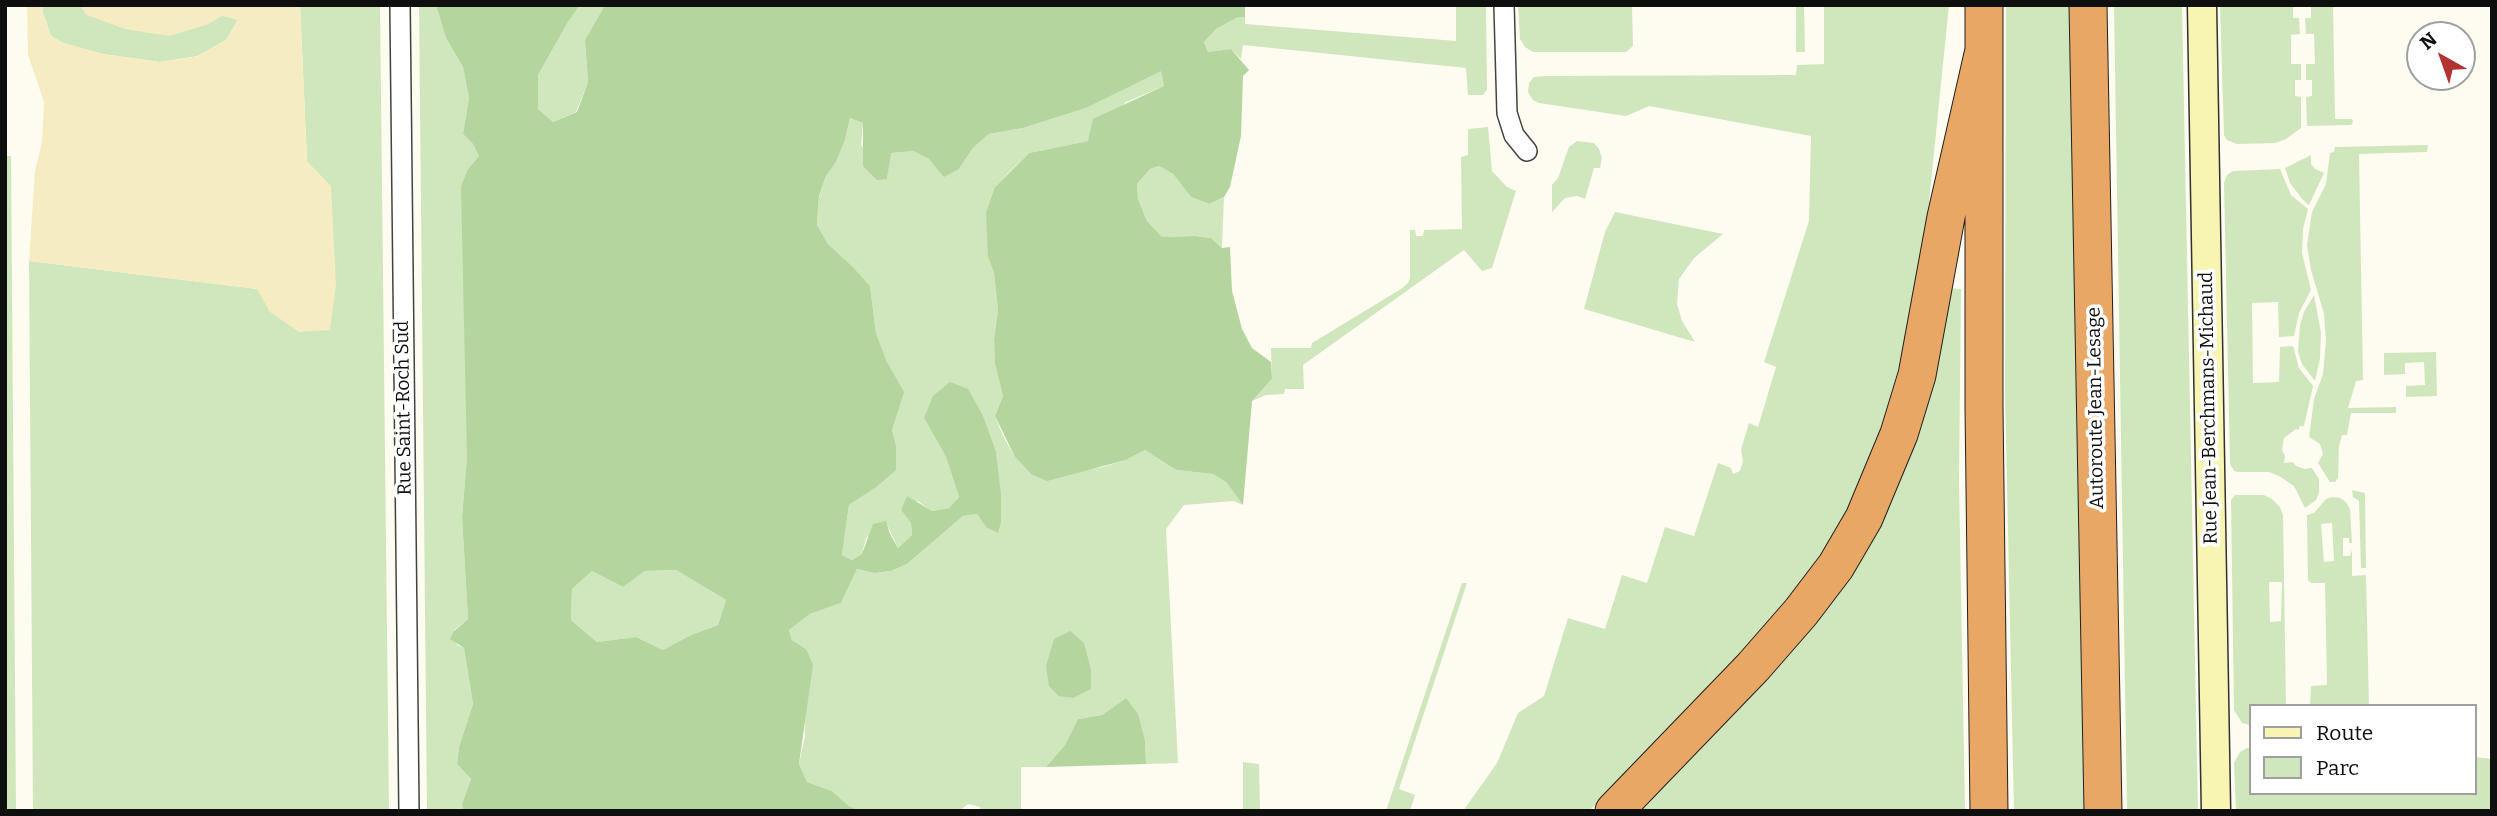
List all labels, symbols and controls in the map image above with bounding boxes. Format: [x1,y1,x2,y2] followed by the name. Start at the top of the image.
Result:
[2406,21,2476,91] north arrow
[2415,28,2441,55] text: N
[2195,271,2223,545] street label: Rue Jean-Berchmans-Michaud
[2083,307,2109,509] street label: Autoroute Jean-Lesage
[391,320,417,496] street label: Rue Saint-Roch Sud
[2248,704,2476,795] legend
[2316,720,2373,746] text: Route
[2316,755,2359,781] text: Parc

